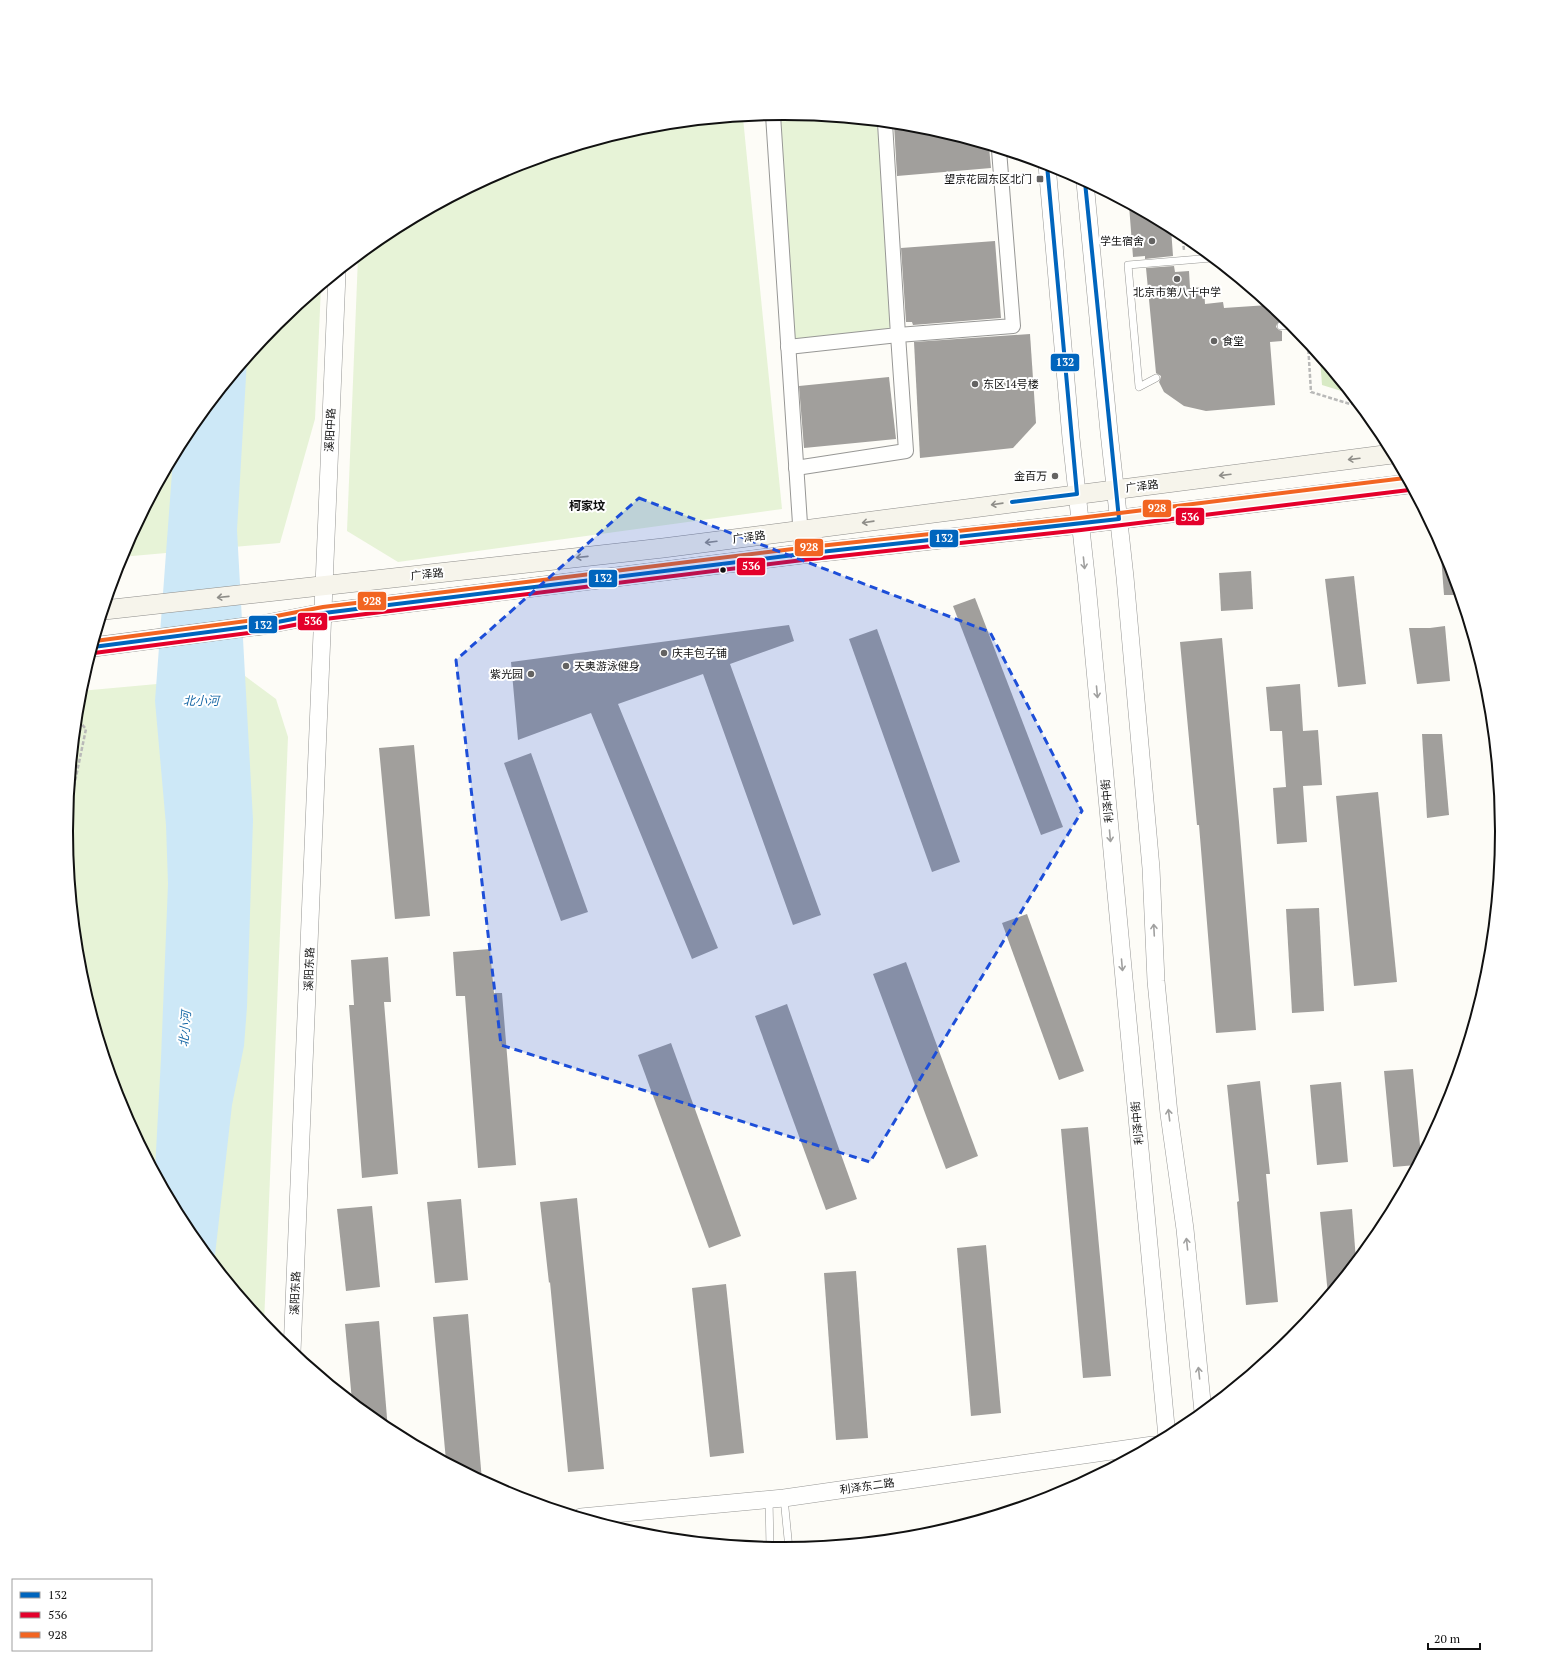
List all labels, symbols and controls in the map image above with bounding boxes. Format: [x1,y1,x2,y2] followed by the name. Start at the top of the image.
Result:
[944,172,1032,186] place label: 望京花园东区北门
[1035,174,1045,184] marker: 望京花园东区北门
[1100,234,1144,248] place label: 学生宿舍
[1147,236,1157,246] marker: 学生宿舍
[1172,274,1182,284] marker: 北京市第八十中学
[1133,285,1221,299] place label: 北京市第八十中学
[1222,334,1244,348] place label: 食堂
[1209,336,1219,346] marker: 食堂
[1050,353,1080,372] line badge: 132
[1056,355,1074,369] text: 132
[983,377,1039,391] place label: 东区14号楼
[970,379,980,389] marker: 东区14号楼
[322,408,338,452] street label: 溪阳中路
[1348,455,1361,463] one-way arrow
[1014,469,1047,483] place label: 金百万
[1050,471,1060,481] marker: 金百万
[1219,471,1232,479] one-way arrow
[1125,477,1159,495] street label: 广泽路
[569,498,605,513] district label: 柯家坟
[1142,499,1172,518] line badge: 928
[991,501,1004,508] one-way arrow
[1148,501,1166,515] text: 928
[1175,507,1205,526] line badge: 536
[1181,510,1199,524] text: 536
[862,518,875,526] one-way arrow
[732,528,766,546] street label: 广泽路
[929,529,959,548] line badge: 132
[935,531,953,545] text: 132
[705,538,718,546] one-way arrow
[794,538,824,557] line badge: 928
[800,540,818,554] text: 928
[576,553,589,561] one-way arrow
[1081,556,1088,569] one-way arrow
[736,557,766,576] line badge: 536
[742,559,760,573] text: 536
[410,565,444,583] street label: 广泽路
[718,565,728,575] unlabelled marker
[588,569,618,588] line badge: 132
[594,571,612,585] text: 132
[357,591,387,611] line badge: 928
[217,593,230,601] one-way arrow
[363,594,381,608] text: 928
[297,612,328,631] line badge: 536
[304,614,322,628] text: 536
[248,615,278,634] line badge: 132
[254,618,272,632] text: 132
[672,646,727,660] place label: 庆丰包子铺
[659,648,669,658] marker: 庆丰包子铺
[574,659,640,673] place label: 天奥游泳健身
[561,661,571,671] marker: 天奥游泳健身
[490,667,523,681] place label: 紫光园
[526,669,536,679] marker: 紫光园
[1093,685,1100,698] one-way arrow
[183,693,221,708] water label: 北小河
[1098,778,1116,824] street label: 利泽中街
[1107,829,1114,842] one-way arrow
[1150,924,1158,937] one-way arrow
[301,947,317,991] street label: 溪阳东路
[1119,958,1126,971] one-way arrow
[175,1008,194,1048] water label: 北小河
[1128,1100,1146,1146] street label: 利泽中街
[1165,1109,1173,1122] one-way arrow
[1183,1238,1190,1251] one-way arrow
[287,1271,303,1315] street label: 溪阳东路
[1196,1367,1203,1380] one-way arrow
[839,1475,895,1497] street label: 利泽东二路
[12,1579,152,1651] legend
[48,1587,67,1602] text: 132
[48,1607,68,1622] text: 536
[1428,1625,1480,1651] scale bar
[48,1627,67,1642] text: 928
[1434,1631,1461,1646] text: 20 m

